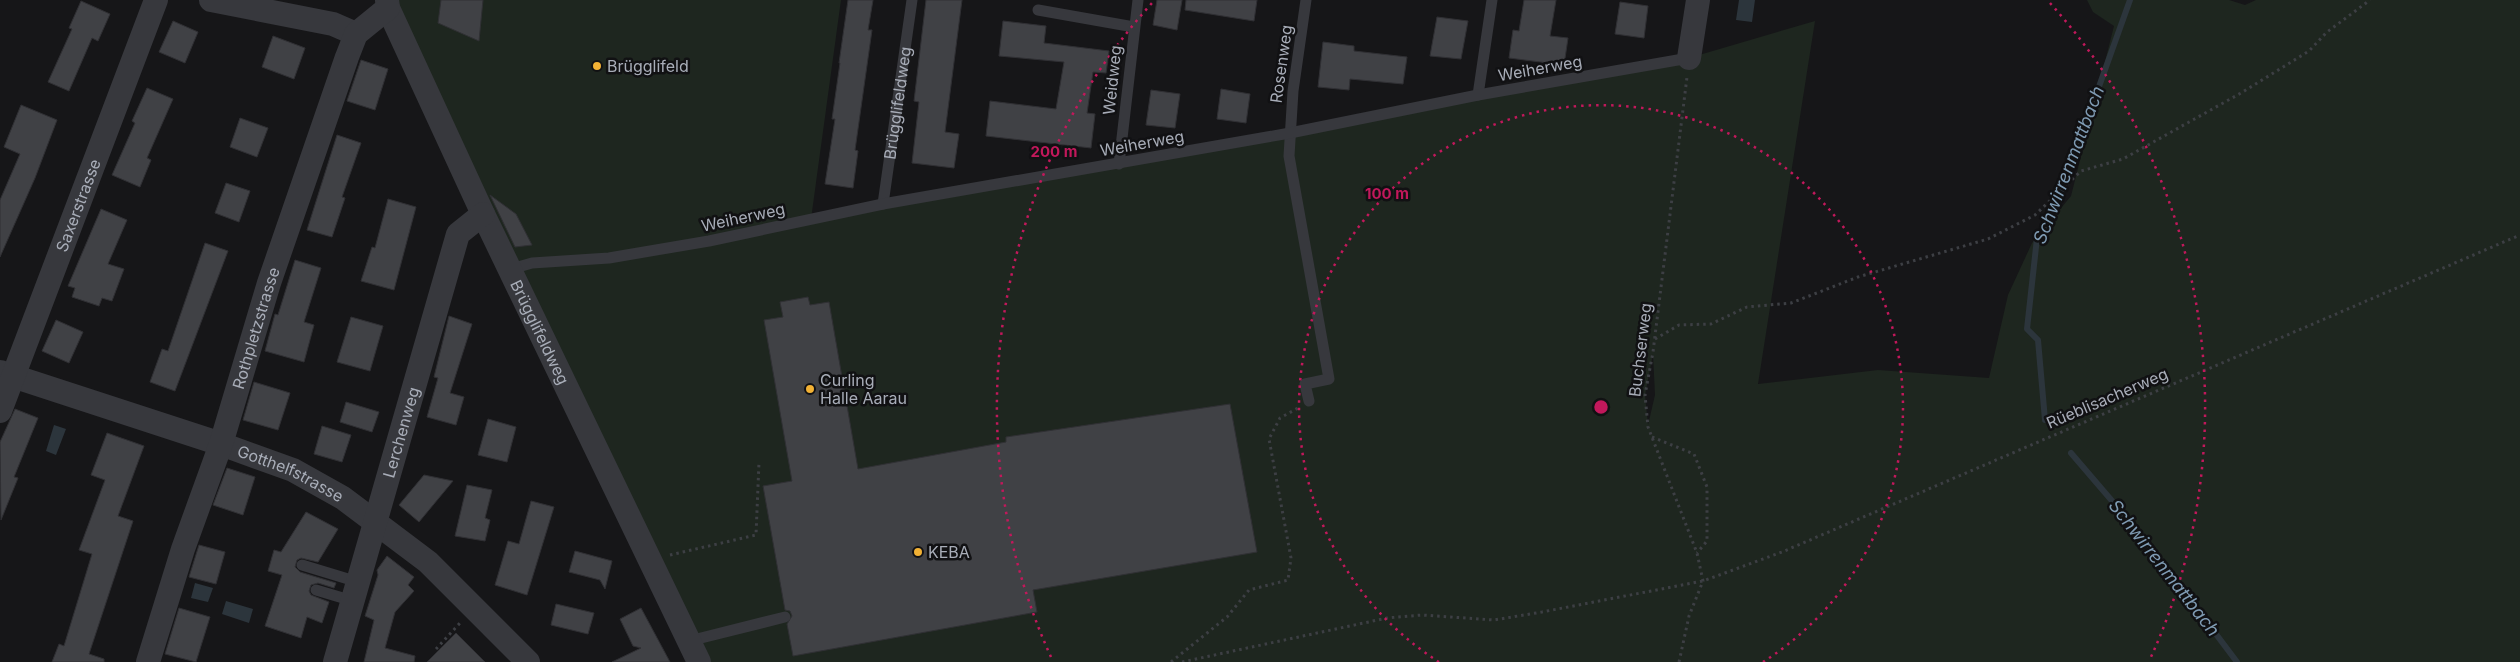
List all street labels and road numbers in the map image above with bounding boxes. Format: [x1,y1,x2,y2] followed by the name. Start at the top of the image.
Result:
[1266,24,1296,104] street label: Rosenweg
[1098,44,1126,116] street label: Weidweg
[879,45,915,161] street label: Brügglifeldweg
[1496,51,1584,85] street label: Weiherweg
[1098,126,1186,160] street label: Weiherweg
[51,156,105,255] street label: Saxerstrasse
[699,198,787,236] street label: Weiherweg
[228,264,284,391] street label: Rothpletzstrasse
[506,277,574,388] street label: Brügglifeldweg
[1624,302,1656,398] street label: Buchserweg
[2043,363,2171,433] street label: Rüeblisacherweg
[378,385,424,480] street label: Lerchenweg
[235,441,347,506] street label: Gotthelfstrasse

